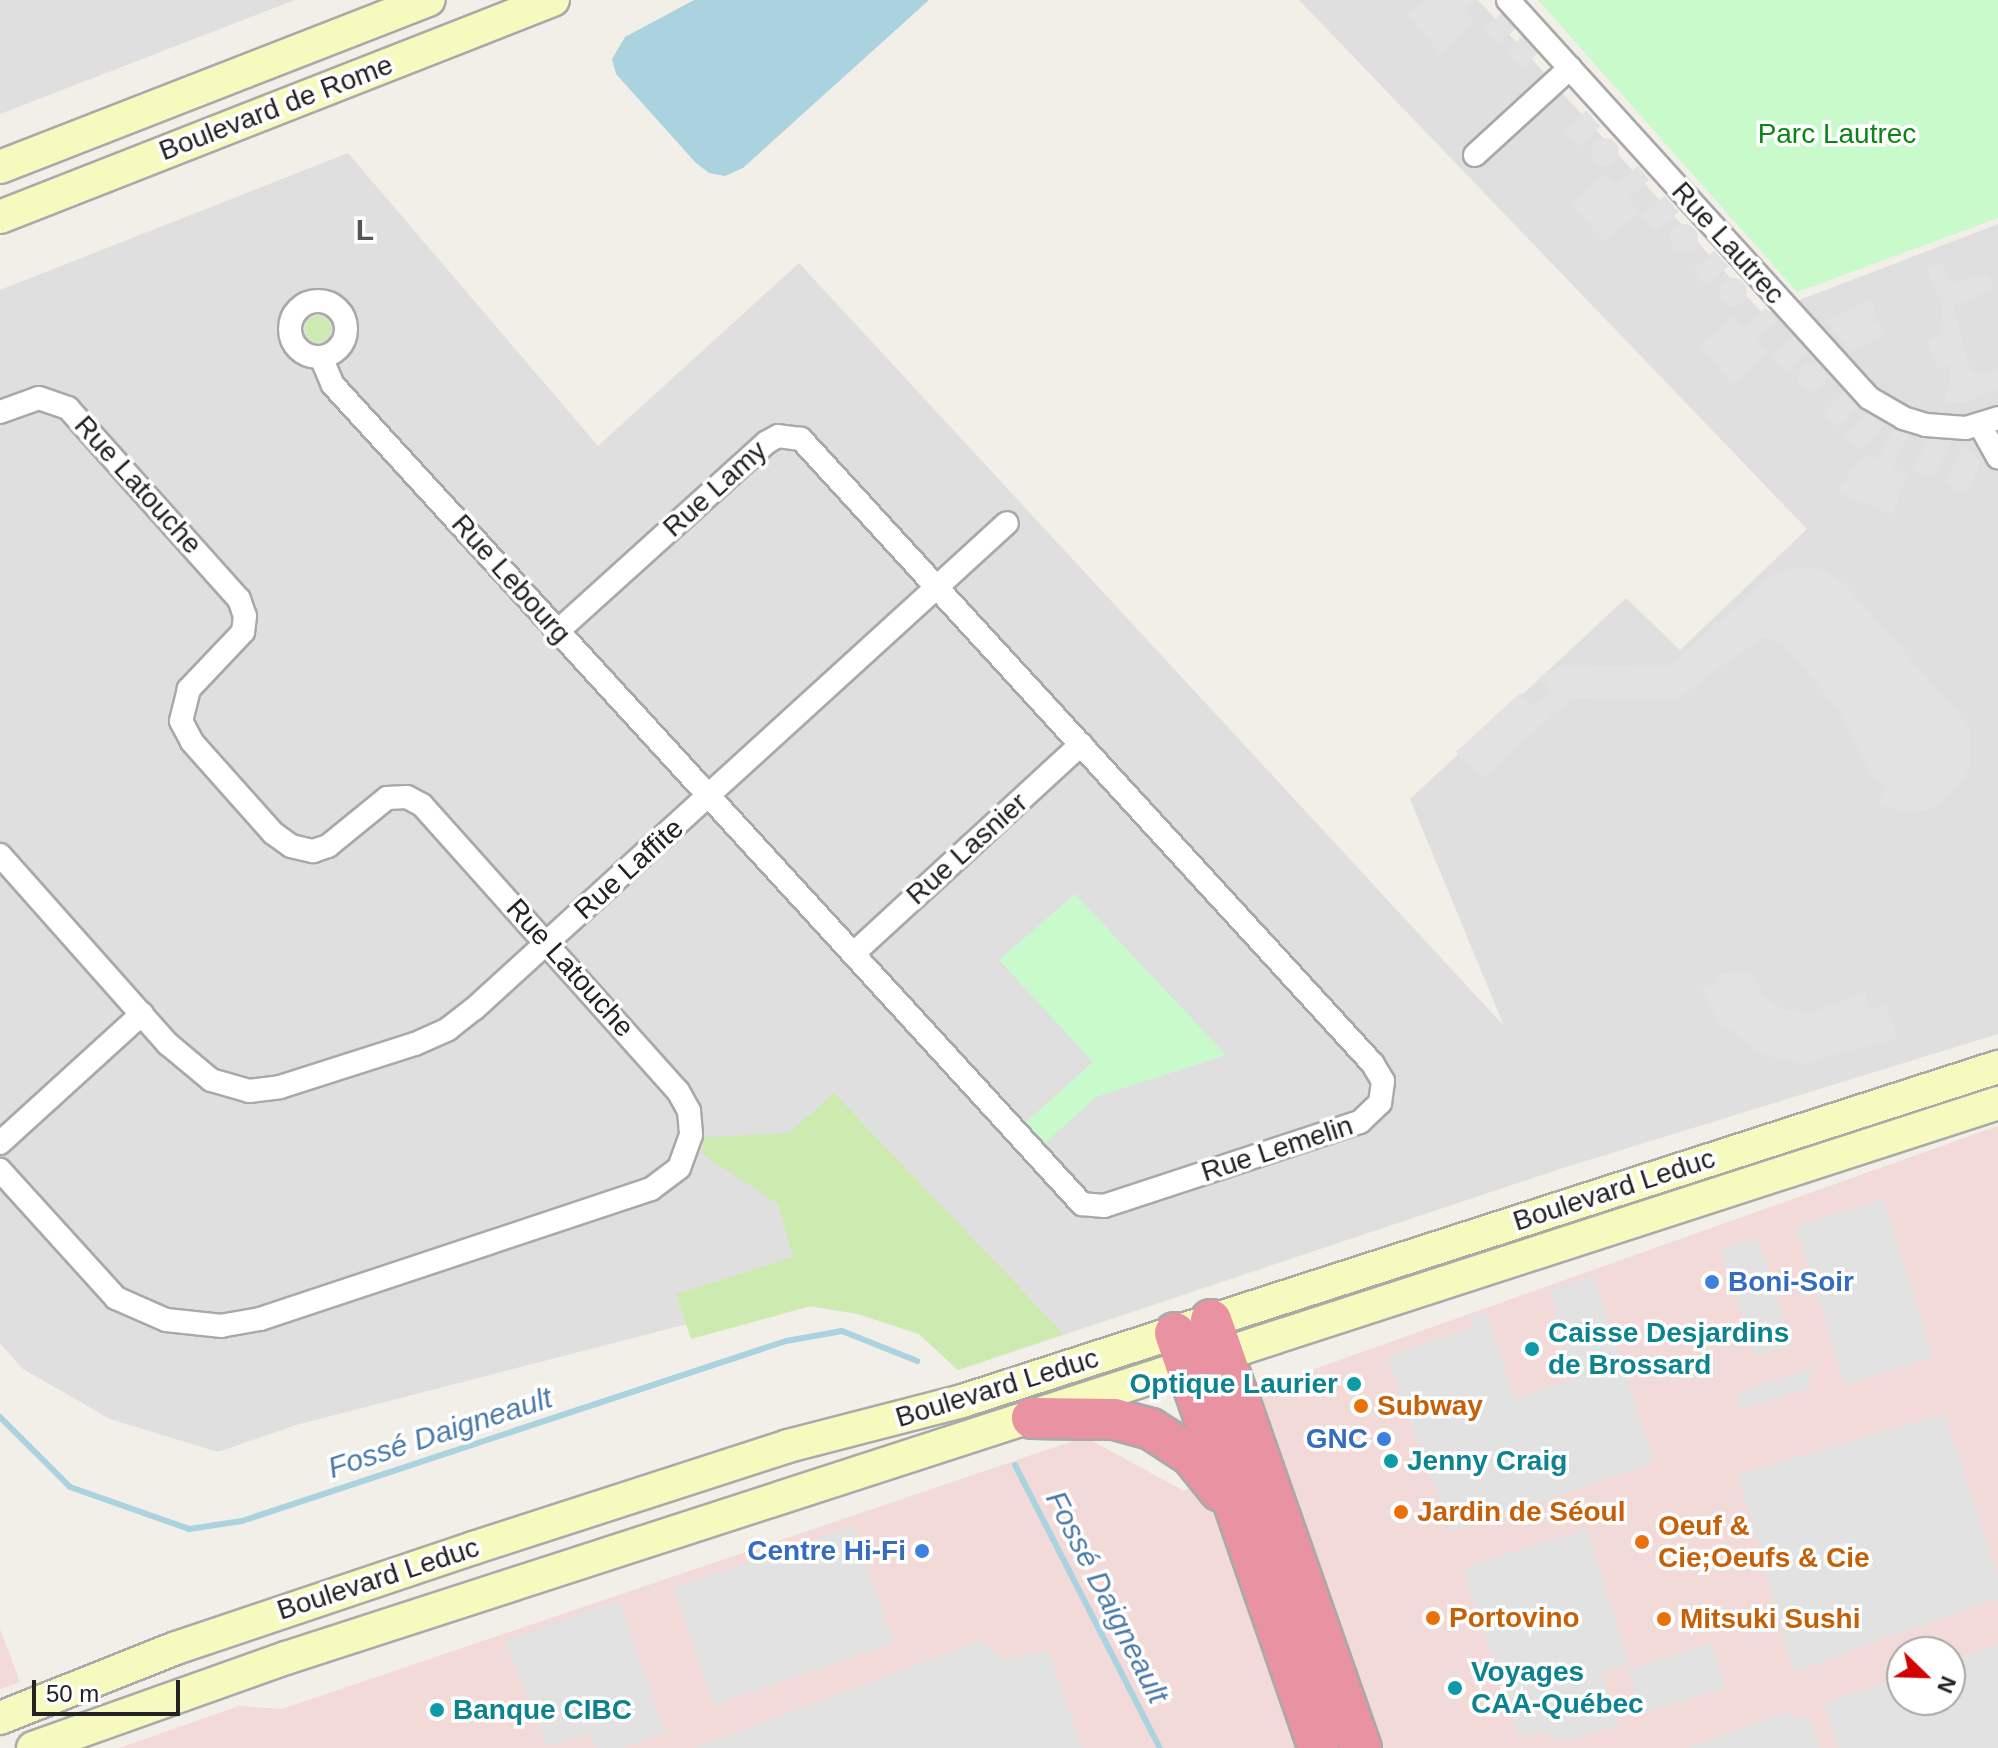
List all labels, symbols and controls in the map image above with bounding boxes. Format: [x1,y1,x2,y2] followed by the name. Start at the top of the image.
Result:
[154,48,398,168] street label: Boulevard de Rome
[1758,117,1916,151] park label: Parc Lautrec
[1664,175,1792,311] street label: Rue Lautrec
[356,212,374,248] district label: L
[67,409,209,561] street label: Rue Latouche
[656,434,774,544] street label: Rue Lamy
[444,508,578,650] street label: Rue Lebourg
[900,786,1034,912] street label: Rue Lasnier
[568,811,690,927] street label: Rue Laffite
[499,892,641,1044] street label: Rue Latouche
[1197,1109,1357,1189] street label: Rue Lemelin
[1509,1142,1719,1238] street label: Boulevard Leduc
[1728,1265,1854,1299] place label: Boni-Soir
[1703,1273,1721,1291] marker: Boni-Soir
[1548,1316,1789,1382] place label: Caisse Desjardins de Brossard
[1523,1340,1541,1358] marker: Caisse Desjardins de Brossard
[892,1341,1102,1435] street label: Boulevard Leduc
[1130,1367,1338,1401] place label: Optique Laurier
[1345,1375,1363,1393] marker: Optique Laurier
[323,1380,557,1486] water label: Fossé Daigneault
[1377,1389,1483,1423] place label: Subway
[1352,1397,1370,1415] marker: Subway
[1306,1422,1368,1456] place label: GNC
[1375,1430,1393,1448] marker: GNC
[1407,1444,1567,1478] place label: Jenny Craig
[1382,1452,1400,1470] marker: Jenny Craig
[1038,1485,1176,1709] water label: Fossé Daigneault
[1417,1495,1625,1529] place label: Jardin de Séoul
[1392,1503,1410,1521] marker: Jardin de Séoul
[1658,1509,1870,1575] place label: Oeuf & Cie;Oeufs & Cie
[273,1531,483,1627] street label: Boulevard Leduc
[1633,1533,1651,1551] marker: Oeuf & Cie;Oeufs & Cie
[747,1534,906,1568] place label: Centre Hi-Fi
[913,1542,931,1560] marker: Centre Hi-Fi
[1449,1601,1580,1635] place label: Portovino
[1680,1602,1860,1636] place label: Mitsuki Sushi
[1424,1609,1442,1627] marker: Portovino
[1655,1610,1673,1628] marker: Mitsuki Sushi
[1886,1636,1966,1716] north arrow
[1471,1655,1644,1721] place label: Voyages CAA-Québec
[36,1664,184,1714] scale bar
[1932,1673,1961,1697] text: N
[1446,1679,1464,1697] marker: Voyages CAA-Québec
[46,1680,99,1707] text: 50 m
[453,1693,632,1727] place label: Banque CIBC
[428,1701,446,1719] marker: Banque CIBC

